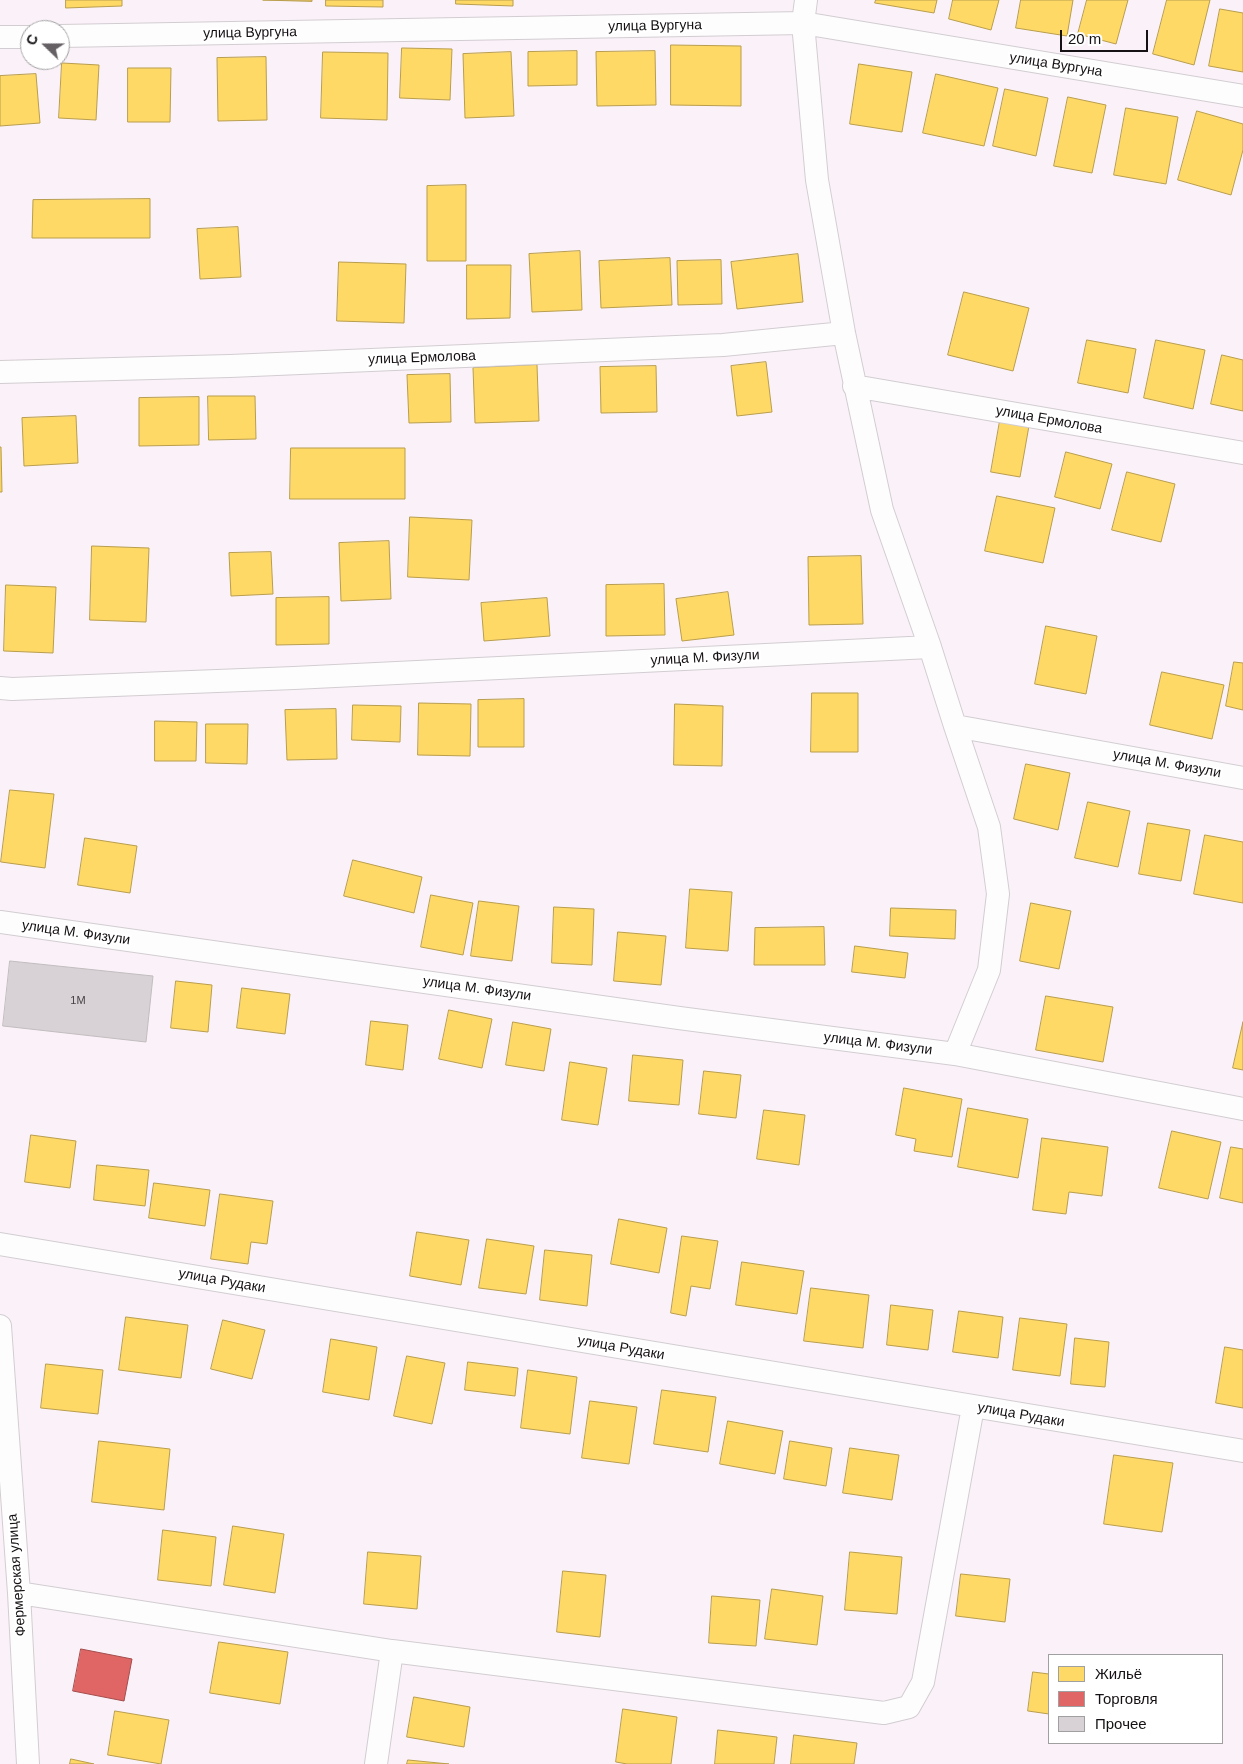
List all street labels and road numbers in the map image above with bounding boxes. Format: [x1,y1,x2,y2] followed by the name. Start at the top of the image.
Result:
[608,17,702,35] street label: улица Вургуна
[203,24,297,42] street label: улица Вургуна
[1008,49,1104,81] street label: улица Вургуна
[368,348,476,368] street label: улица Ермолова
[994,402,1104,438] street label: улица Ермолова
[650,647,760,669] street label: улица М. Физули
[1112,746,1222,782] street label: улица М. Физули
[21,917,131,949] street label: улица М. Физули
[422,973,532,1005] street label: улица М. Физули
[823,1029,933,1059] street label: улица М. Физули
[177,1265,267,1297] street label: улица Рудаки
[576,1332,666,1364] street label: улица Рудаки
[976,1399,1066,1431] street label: улица Рудаки
[4,1513,30,1637] street label: Фермерская улица

